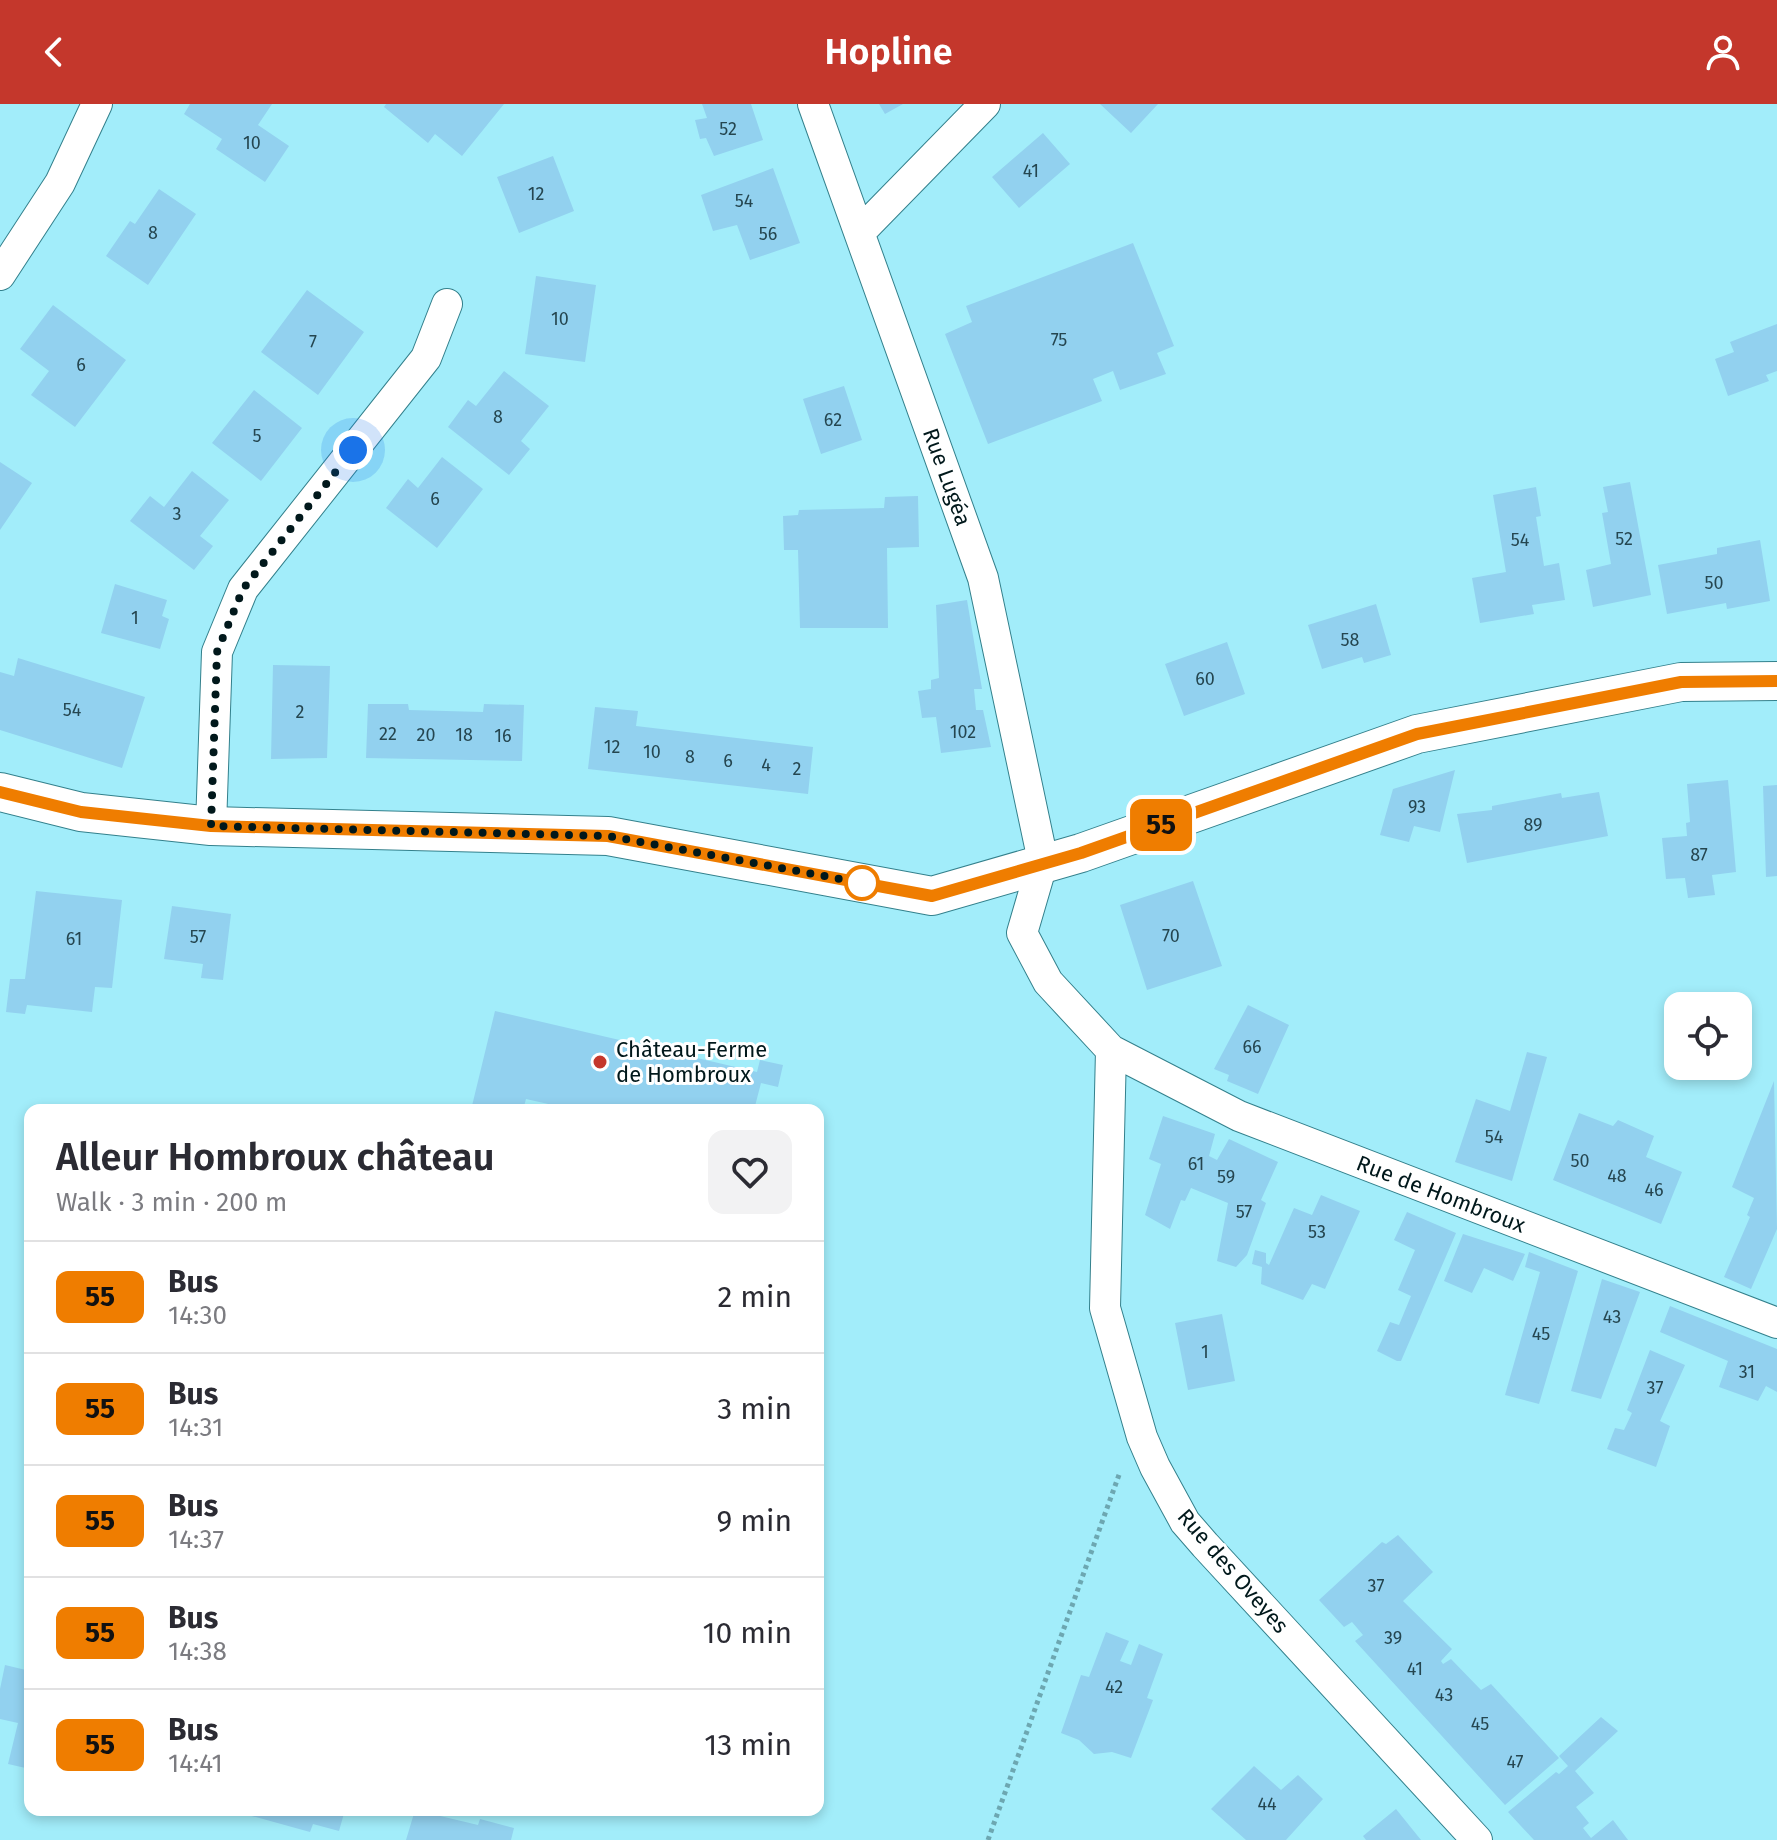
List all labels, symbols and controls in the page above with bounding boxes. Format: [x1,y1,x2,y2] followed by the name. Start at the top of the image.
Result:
[32,30,76,74] icon: back
[824,30,953,74] text: Hopline
[1701,30,1745,74] icon: person
[719,118,737,140] house number: 52
[243,132,261,154] house number: 10
[1023,160,1039,182] house number: 41
[528,183,544,205] house number: 12
[735,190,754,212] house number: 54
[148,222,158,244] house number: 8
[759,223,777,245] house number: 56
[551,308,569,330] house number: 10
[1051,329,1067,351] house number: 75
[309,331,317,353] house number: 7
[76,354,86,376] house number: 6
[493,406,503,428] house number: 8
[824,409,842,431] house number: 62
[917,424,977,530] street label: Rue Lugéa
[252,425,262,447] house number: 5
[333,430,373,470] your location
[430,488,440,510] house number: 6
[173,503,181,525] house number: 3
[1615,528,1633,550] house number: 52
[1511,529,1530,551] house number: 54
[1704,572,1724,594] house number: 50
[131,607,139,629] house number: 1
[1341,629,1360,651] house number: 58
[1195,668,1215,690] house number: 60
[63,699,82,721] house number: 54
[296,701,305,723] house number: 2
[950,721,976,743] house number: 102
[379,723,397,745] house number: 22
[417,724,435,746] house number: 20
[455,724,473,746] house number: 18
[494,725,512,747] house number: 16
[604,736,620,758] house number: 12
[643,741,661,763] house number: 10
[685,746,695,768] house number: 8
[723,750,733,772] house number: 6
[761,754,771,776] house number: 4
[793,758,802,780] house number: 2
[1408,796,1426,818] house number: 93
[1125,799,1197,851] line badge: 55
[1146,808,1176,841] text: 55
[1523,814,1543,836] house number: 89
[1690,844,1708,866] house number: 87
[845,866,879,900] unlabelled marker
[1162,925,1180,947] house number: 70
[190,926,206,948] house number: 57
[66,928,82,950] house number: 61
[1664,992,1752,1080] map controls
[1664,992,1752,1080] button: locate
[616,1036,767,1088] place label: Château-Ferme de Hombroux
[1242,1036,1262,1058] house number: 66
[591,1053,609,1071] marker: Château-Ferme de Hombroux
[1485,1126,1504,1148] house number: 54
[708,1130,792,1214] button: heart
[56,1134,494,1180] text: Alleur Hombroux château
[1353,1149,1530,1239] street label: Rue de Hombroux
[1570,1150,1590,1172] house number: 50
[1188,1153,1204,1175] house number: 61
[1607,1165,1627,1187] house number: 48
[1217,1166,1235,1188] house number: 59
[1644,1179,1664,1201] house number: 46
[56,1187,287,1218] text: Walk · 3 min · 200 m
[1236,1201,1252,1223] house number: 57
[1308,1221,1326,1243] house number: 53
[168,1264,218,1300] text: Bus
[717,1279,792,1315] text: 2 min
[85,1280,115,1313] text: 55
[168,1300,227,1331] text: 14:30
[1603,1306,1621,1328] house number: 43
[1532,1323,1550,1345] house number: 45
[1201,1341,1209,1363] house number: 1
[1739,1361,1755,1383] house number: 31
[168,1376,218,1412] text: Bus
[1647,1377,1663,1399] house number: 37
[717,1391,792,1427] text: 3 min
[85,1392,115,1425] text: 55
[168,1412,223,1443] text: 14:31
[168,1488,218,1524] text: Bus
[717,1503,792,1539] text: 9 min
[1172,1503,1294,1639] street label: Rue des Oveyes
[85,1504,115,1537] text: 55
[168,1524,224,1555] text: 14:37
[1368,1575,1384,1597] house number: 37
[168,1600,218,1636] text: Bus
[703,1615,792,1651] text: 10 min
[85,1616,115,1649] text: 55
[1384,1627,1402,1649] house number: 39
[168,1636,227,1667] text: 14:38
[1407,1658,1423,1680] house number: 41
[1105,1676,1123,1698] house number: 42
[1435,1684,1453,1706] house number: 43
[168,1712,218,1748] text: Bus
[1471,1713,1489,1735] house number: 45
[704,1727,792,1763] text: 13 min
[85,1728,115,1761] text: 55
[168,1748,223,1779] text: 14:41
[1506,1751,1524,1773] house number: 47
[1257,1793,1277,1815] house number: 44

